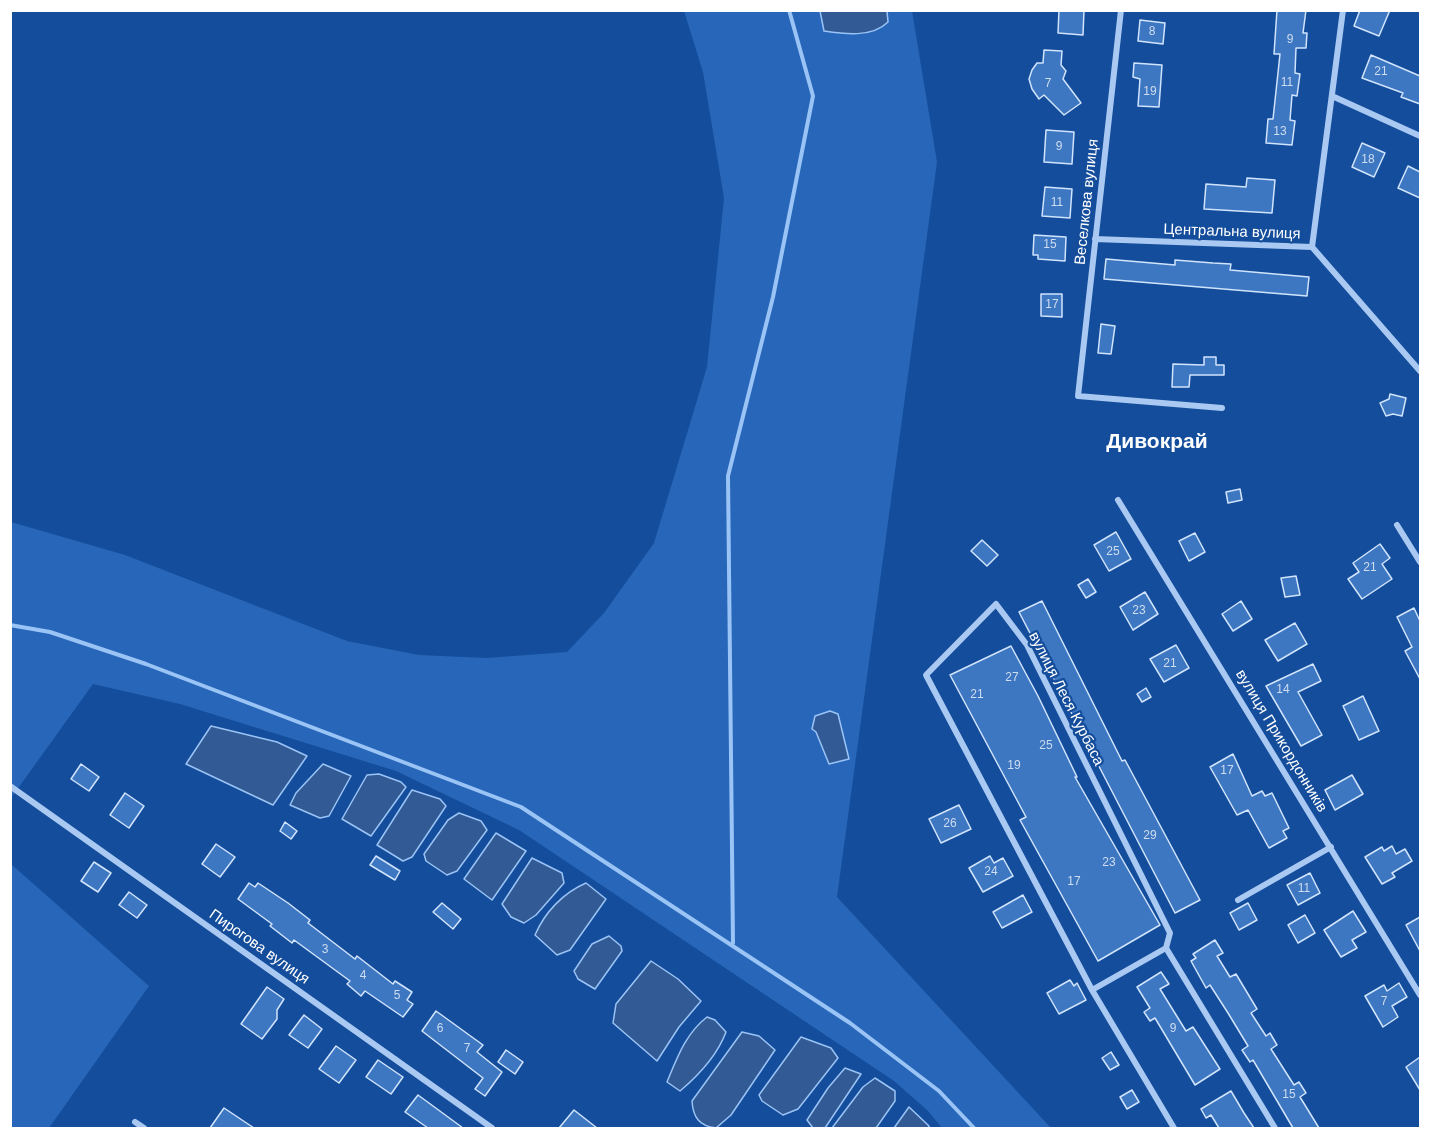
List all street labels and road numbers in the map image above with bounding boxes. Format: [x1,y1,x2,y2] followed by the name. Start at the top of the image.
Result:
[1071,138,1103,266] street label: Веселкова вулиця
[1163,221,1301,243] street label: Центральна вулиця
[1024,629,1108,769] street label: вулиця Леся Курбаса
[1231,666,1331,816] street label: вулиця Прикордонників
[205,906,313,988] street label: Пирогова вулиця

